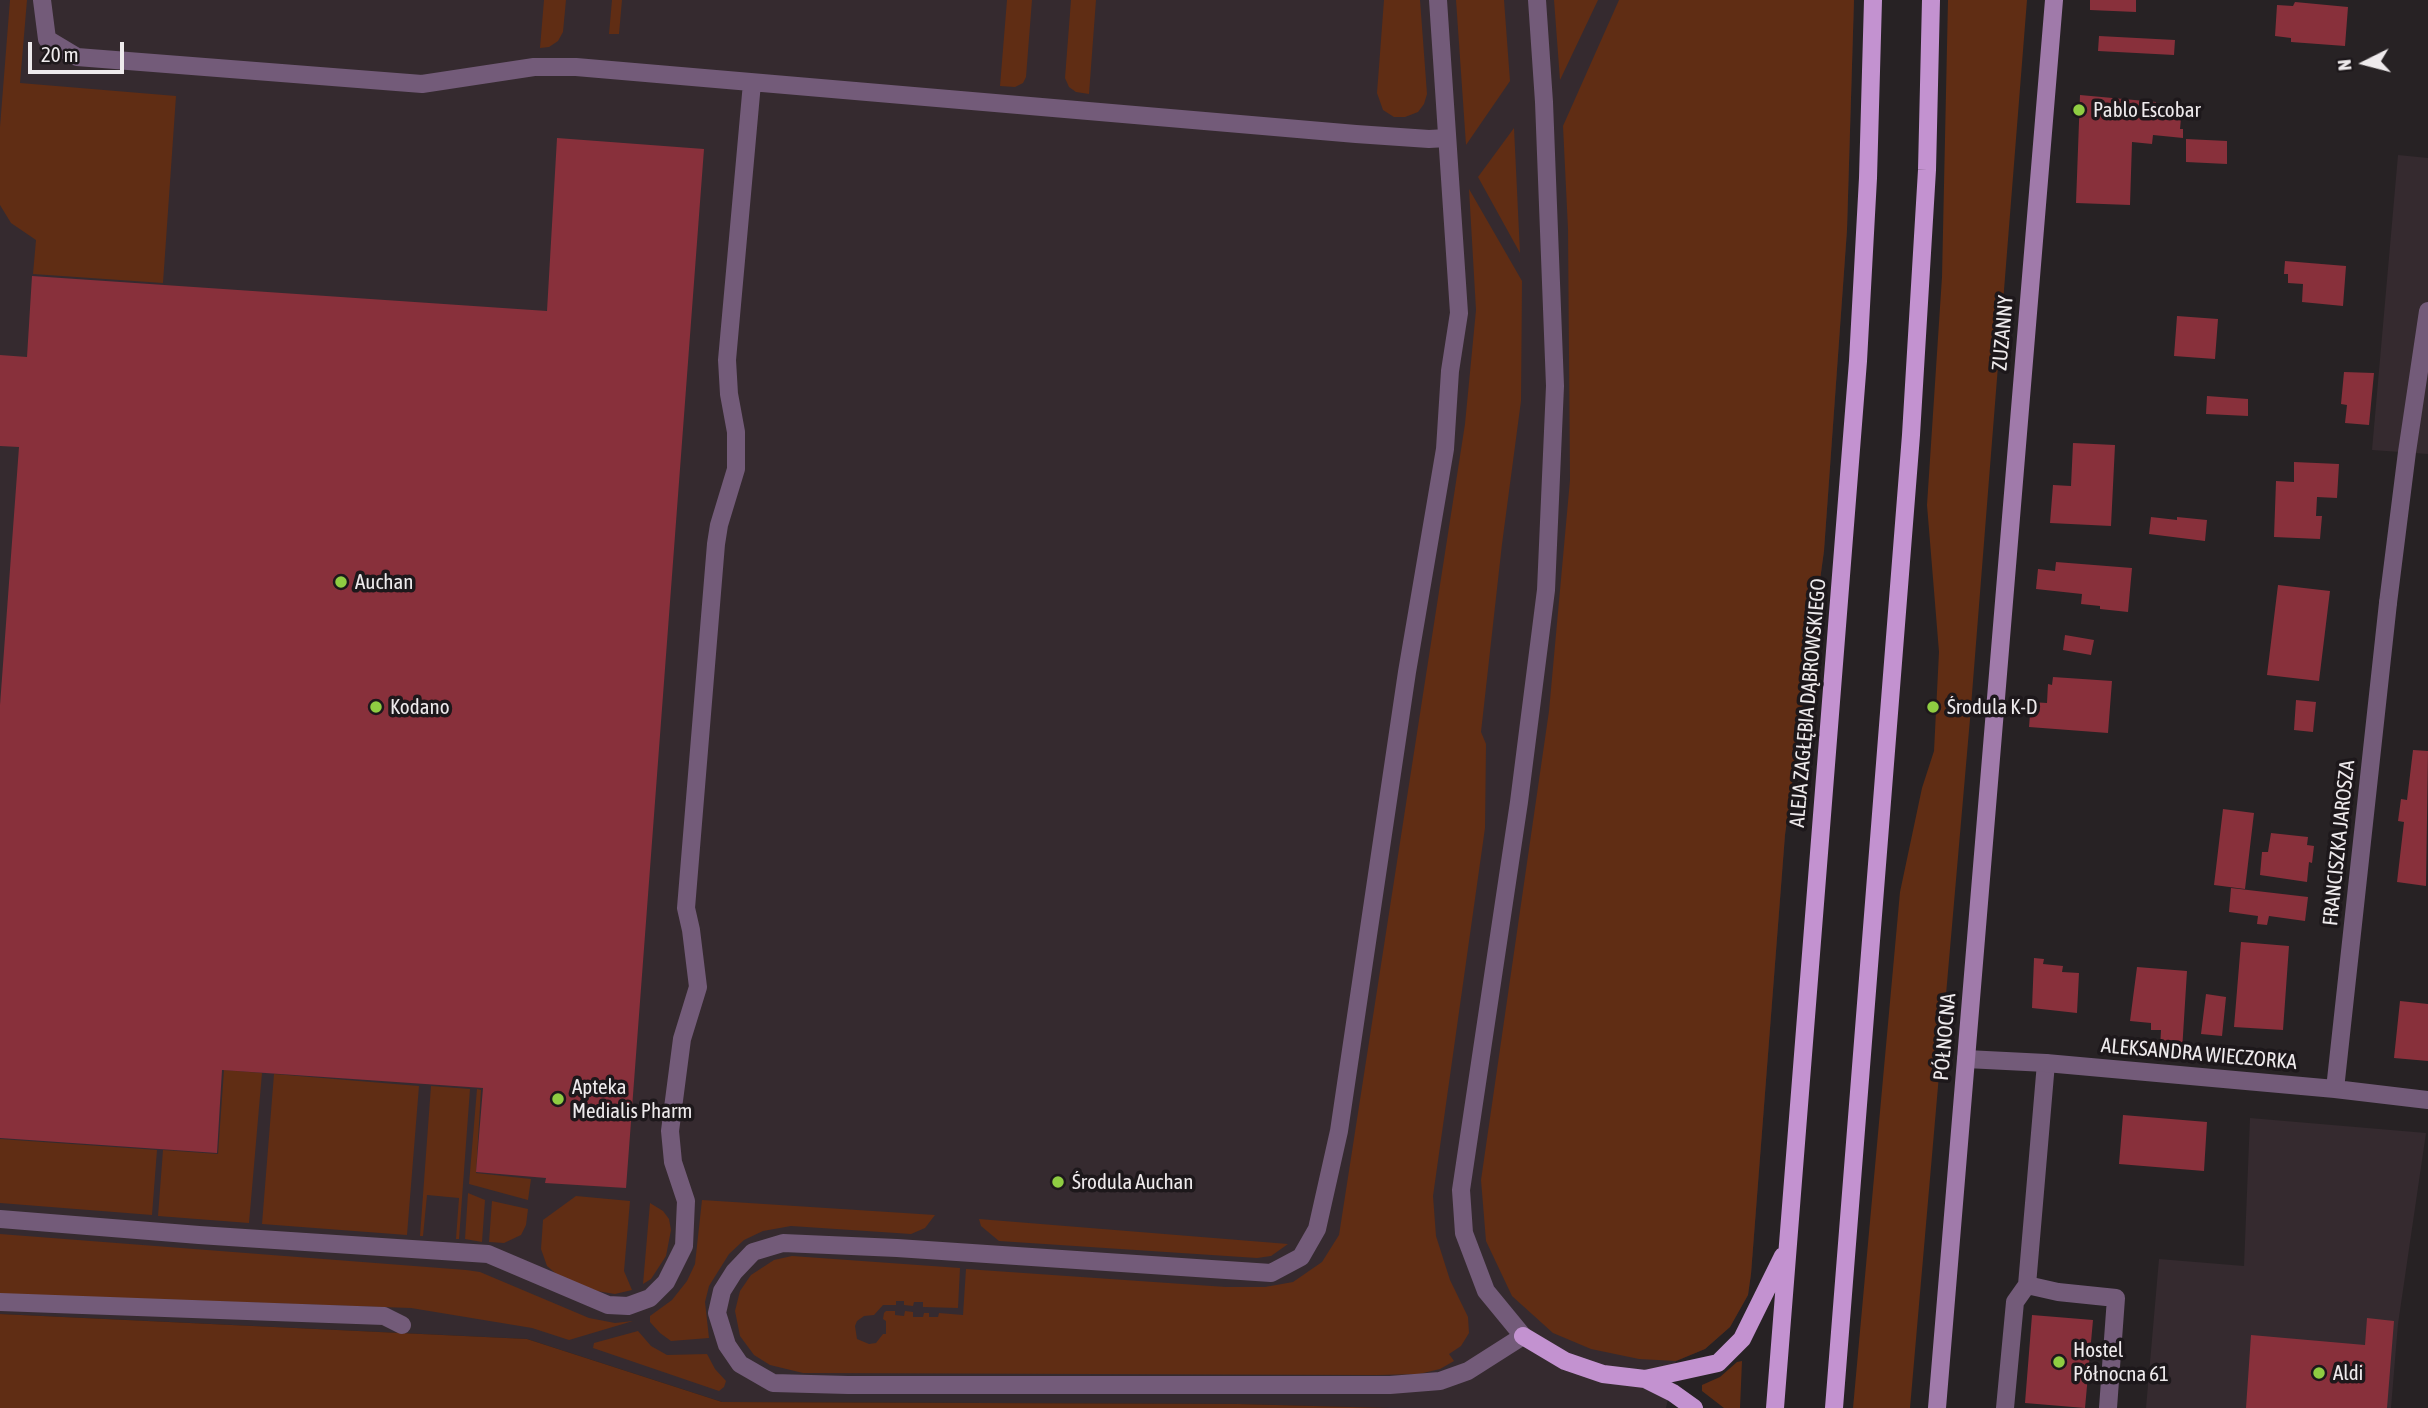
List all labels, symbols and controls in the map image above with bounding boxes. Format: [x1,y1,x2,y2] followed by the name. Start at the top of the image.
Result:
[32,28,128,72] scale bar
[2330,28,2400,98] north arrow
[41,42,79,66] text: 20 m
[2333,58,2356,72] text: N
[2093,97,2201,123] place label: Pablo Escobar
[2071,102,2087,118] marker: Pablo Escobar
[1987,294,2019,372] street label: ZUZANNY
[355,569,413,595] place label: Auchan
[333,574,349,590] marker: Auchan
[1785,577,1831,829] street label: ALEJA ZAGŁĘBIA DĄBROWSKIEGO
[390,694,450,720] place label: Kodano
[1947,694,2037,720] place label: Środula K-D
[368,699,384,715] marker: Kodano
[1925,699,1941,715] marker: Środula K-D
[2318,759,2360,927] street label: FRANCISZKA JAROSZA
[1929,992,1961,1082] street label: PÓŁNOCNA
[2100,1033,2298,1075] street label: ALEKSANDRA WIECZORKA
[572,1074,692,1124] place label: Apteka Medialis Pharm
[550,1091,566,1107] marker: Apteka Medialis Pharm
[1072,1169,1194,1195] place label: Środula Auchan
[1050,1174,1066,1190] marker: Środula Auchan
[2073,1337,2169,1387] place label: Hostel Północna 61
[2051,1354,2067,1370] marker: Hostel Północna 61
[2333,1360,2363,1386] place label: Aldi
[2311,1365,2327,1381] marker: Aldi

